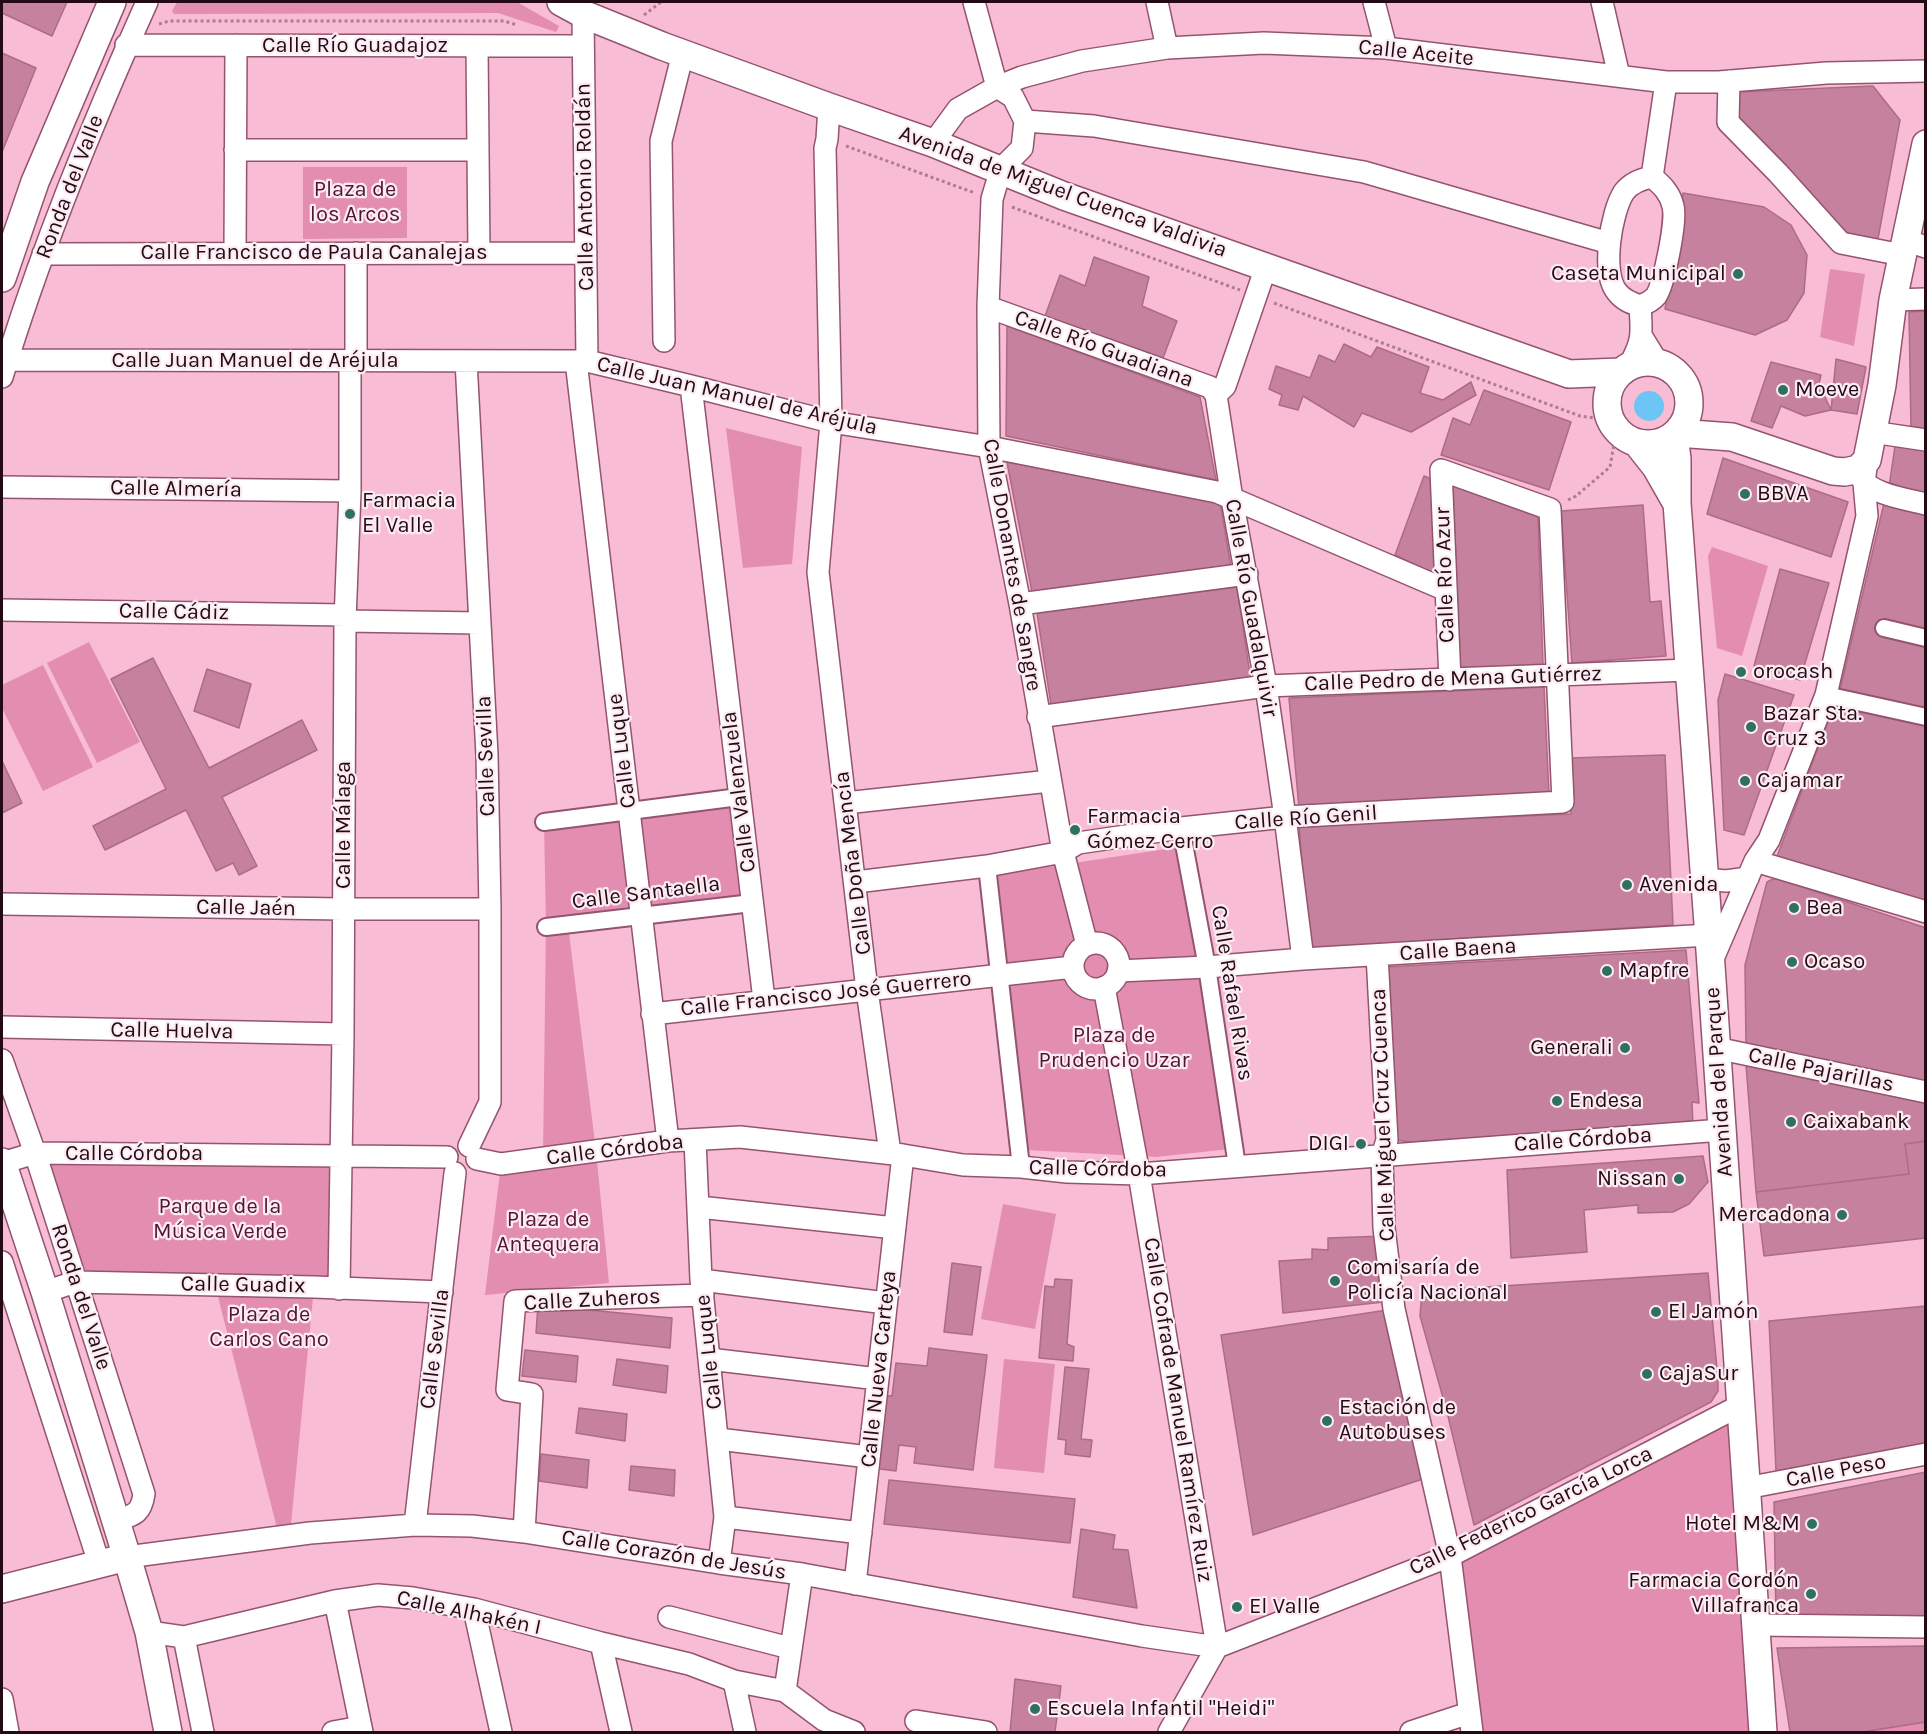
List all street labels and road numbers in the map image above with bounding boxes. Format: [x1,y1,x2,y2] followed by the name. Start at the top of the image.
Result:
[262,33,448,59] street label: Calle Río Guadajoz
[1357,34,1475,72] street label: Calle Aceite
[570,83,600,291] street label: Calle Antonio Roldán
[30,111,110,263] street label: Ronda del Valle
[895,120,1231,264] street label: Avenida de Miguel Cuenca Valdivia
[140,240,488,266] street label: Calle Francisco de Paula Canalejas
[1011,304,1197,394] street label: Calle Río Guadiana
[111,348,399,374] street label: Calle Juan Manuel de Aréjula
[594,351,880,441] street label: Calle Juan Manuel de Aréjula
[977,437,1047,693] street label: Calle Donantes de Sangre
[110,475,242,503] street label: Calle Almería
[1219,497,1283,719] street label: Calle Río Guadalquivir
[1429,507,1461,643] street label: Calle Río Azur
[119,598,229,626] street label: Calle Cádiz
[1304,661,1602,697] street label: Calle Pedro de Mena Gutiérrez
[602,692,642,810] street label: Calle Luque
[471,695,501,817] street label: Calle Sevilla
[716,710,762,874] street label: Calle Valenzuela
[331,761,357,889] street label: Calle Málaga
[829,770,877,956] street label: Calle Doña Mencía
[1234,800,1378,836] street label: Calle Río Genil
[570,871,722,915] street label: Calle Santaella
[196,894,296,922] street label: Calle Jaén
[1205,903,1259,1083] street label: Calle Rafael Rivas
[1399,933,1517,967] street label: Calle Baena
[679,966,973,1022] street label: Calle Francisco José Guerrero
[1699,986,1739,1178] street label: Avenida del Parque
[1365,988,1401,1242] street label: Calle Miguel Cruz Cuenca
[110,1017,234,1045] street label: Calle Huelva
[1746,1042,1896,1098] street label: Calle Pajarillas
[1513,1122,1653,1158] street label: Calle Córdoba
[545,1128,685,1172] street label: Calle Córdoba
[65,1141,203,1167] street label: Calle Córdoba
[1029,1155,1167,1183] street label: Calle Córdoba
[45,1221,117,1373] street label: Ronda del Valle
[1138,1236,1218,1584] street label: Calle Cofrade Manuel Ramírez Ruiz
[856,1269,902,1469] street label: Calle Nueva Carteya
[180,1271,306,1299] street label: Calle Guadix
[523,1283,661,1317] street label: Calle Zuheros
[415,1287,455,1411] street label: Calle Sevilla
[690,1293,728,1411] street label: Calle Luque
[1405,1441,1657,1581] street label: Calle Federico García Lorca
[1784,1448,1888,1494] street label: Calle Peso
[560,1524,788,1586] street label: Calle Corazón de Jesús
[394,1585,544,1641] street label: Calle Alhakén I

